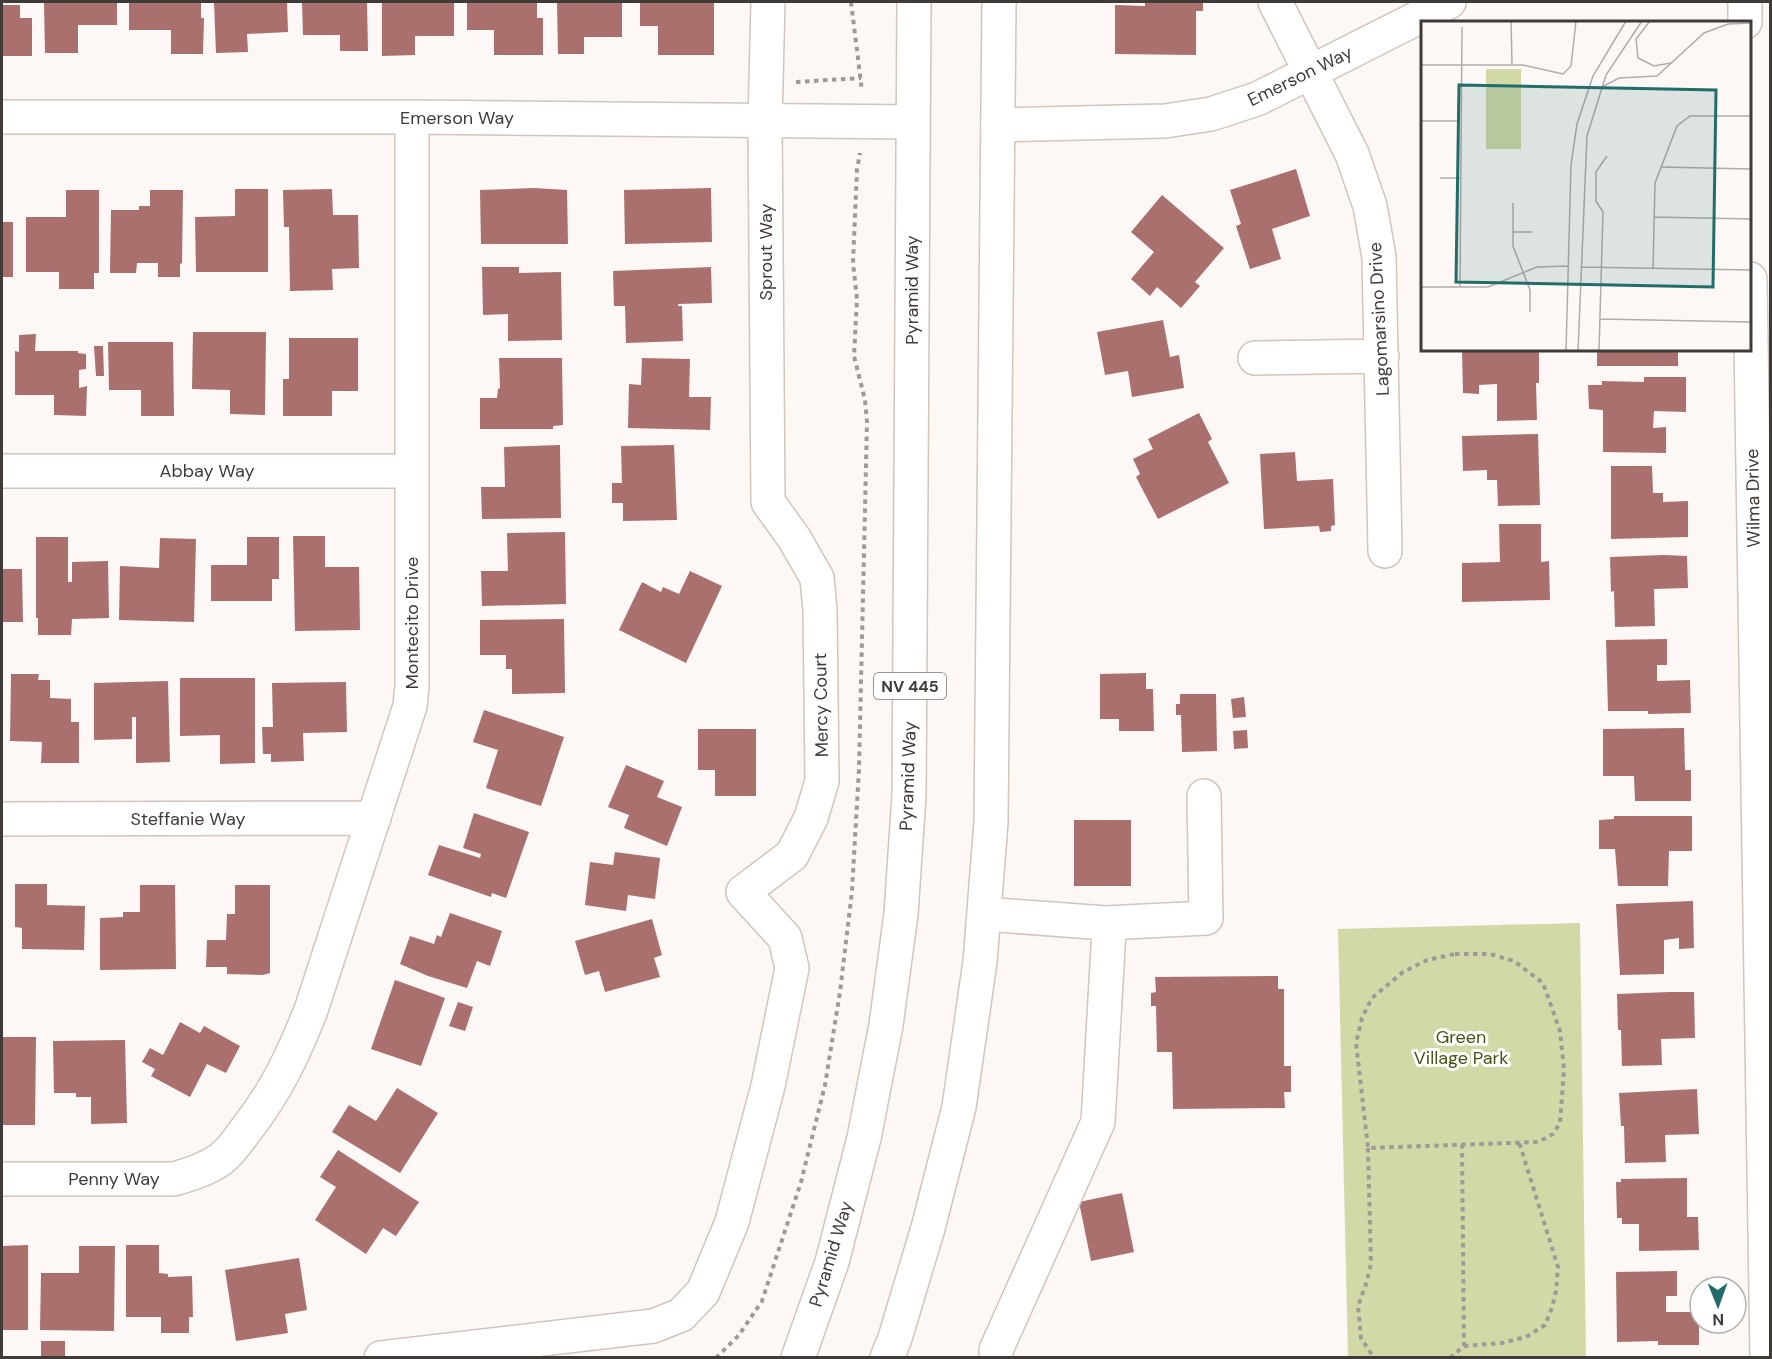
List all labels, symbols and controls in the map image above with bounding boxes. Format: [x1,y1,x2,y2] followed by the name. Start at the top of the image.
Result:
[1421,21,1751,351] inset map
[1244,40,1356,112] street label: Emerson Way
[400,106,514,130] street label: Emerson Way
[754,204,778,300] street label: Sprout Way
[900,235,924,345] street label: Pyramid Way
[1363,242,1395,396] street label: Lagomarsino Drive
[1740,448,1766,548] street label: Wilma Drive
[160,459,254,483] street label: Abbay Way
[400,557,424,689] street label: Montecito Drive
[808,653,834,757] street label: Mercy Court
[874,673,946,699] road number: NV 445
[894,721,922,831] street label: Pyramid Way
[131,807,245,831] street label: Steffanie Way
[1414,1025,1508,1070] park label: Green Village Park
[68,1167,160,1191] street label: Penny Way
[804,1198,858,1310] street label: Pyramid Way
[1688,1275,1748,1335] north arrow
[1712,1309,1724,1330] text: N

